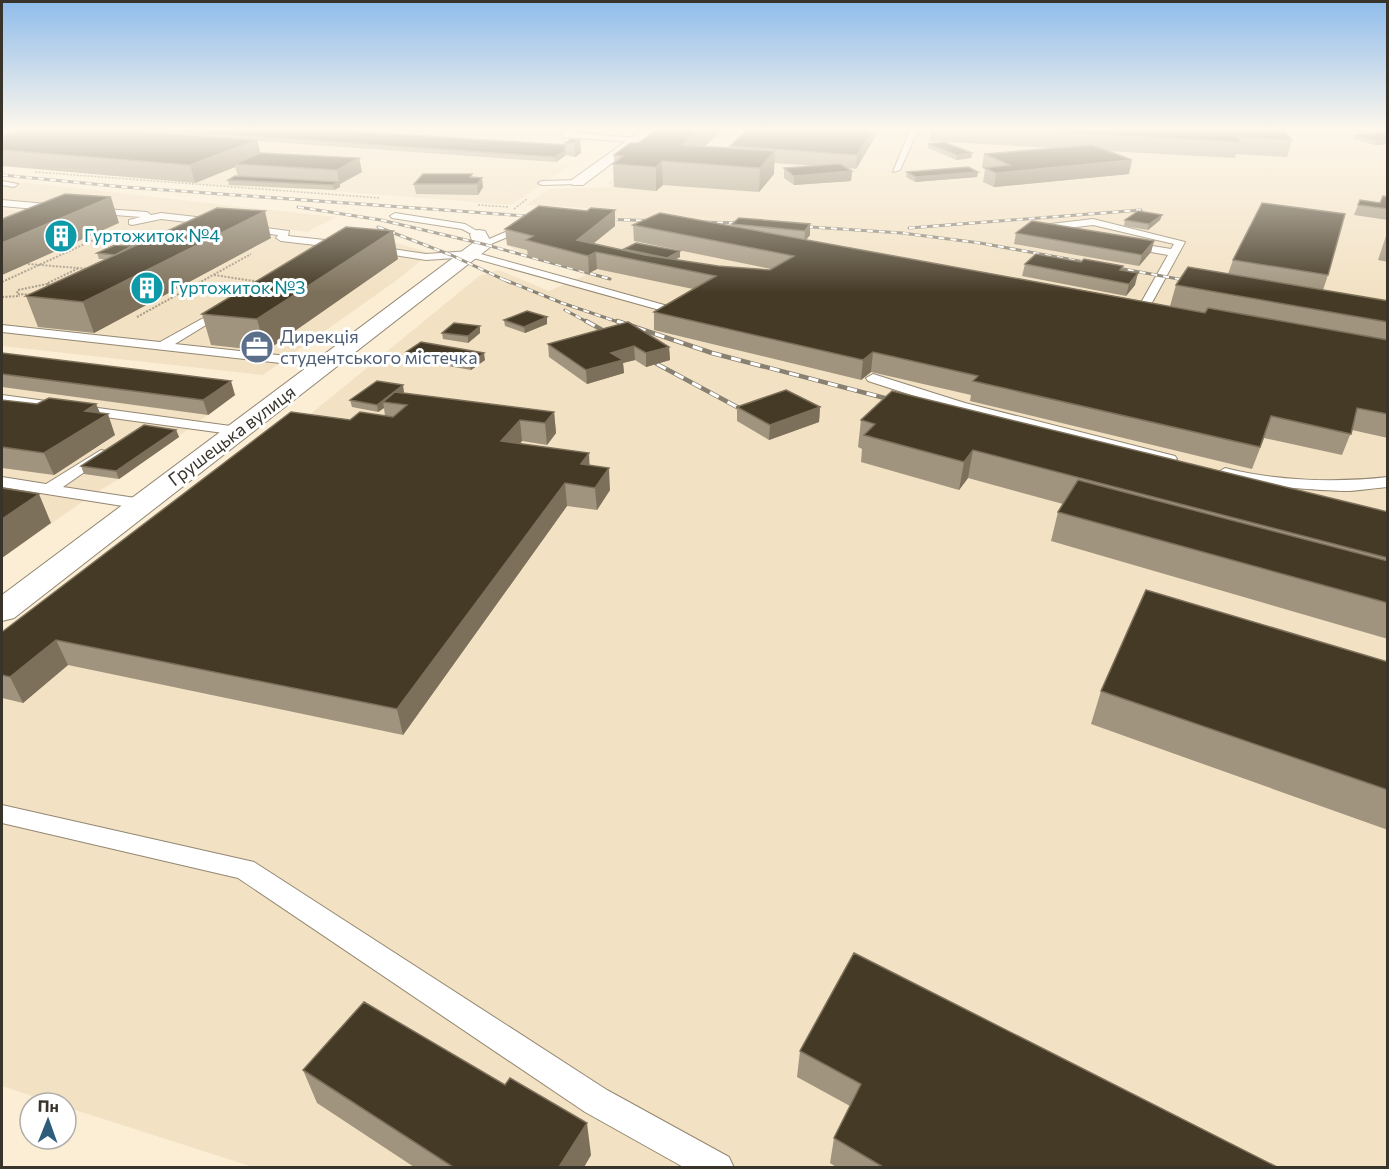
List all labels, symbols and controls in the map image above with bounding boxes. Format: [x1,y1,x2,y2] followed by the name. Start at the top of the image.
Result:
[43,218,79,254] building icon: Гуртожиток №4
[84,224,220,246] place label: Гуртожиток №4
[129,270,165,306] building icon: Гуртожиток №3
[170,276,306,298] place label: Гуртожиток №3
[280,325,478,368] place label: Дирекція студентського містечка
[239,329,275,365] office icon: Дирекція студентського містечка
[163,380,299,490] street label: Грушецька вулиця
[18,1091,78,1151] north arrow
[38,1096,59,1115] text: Пн

